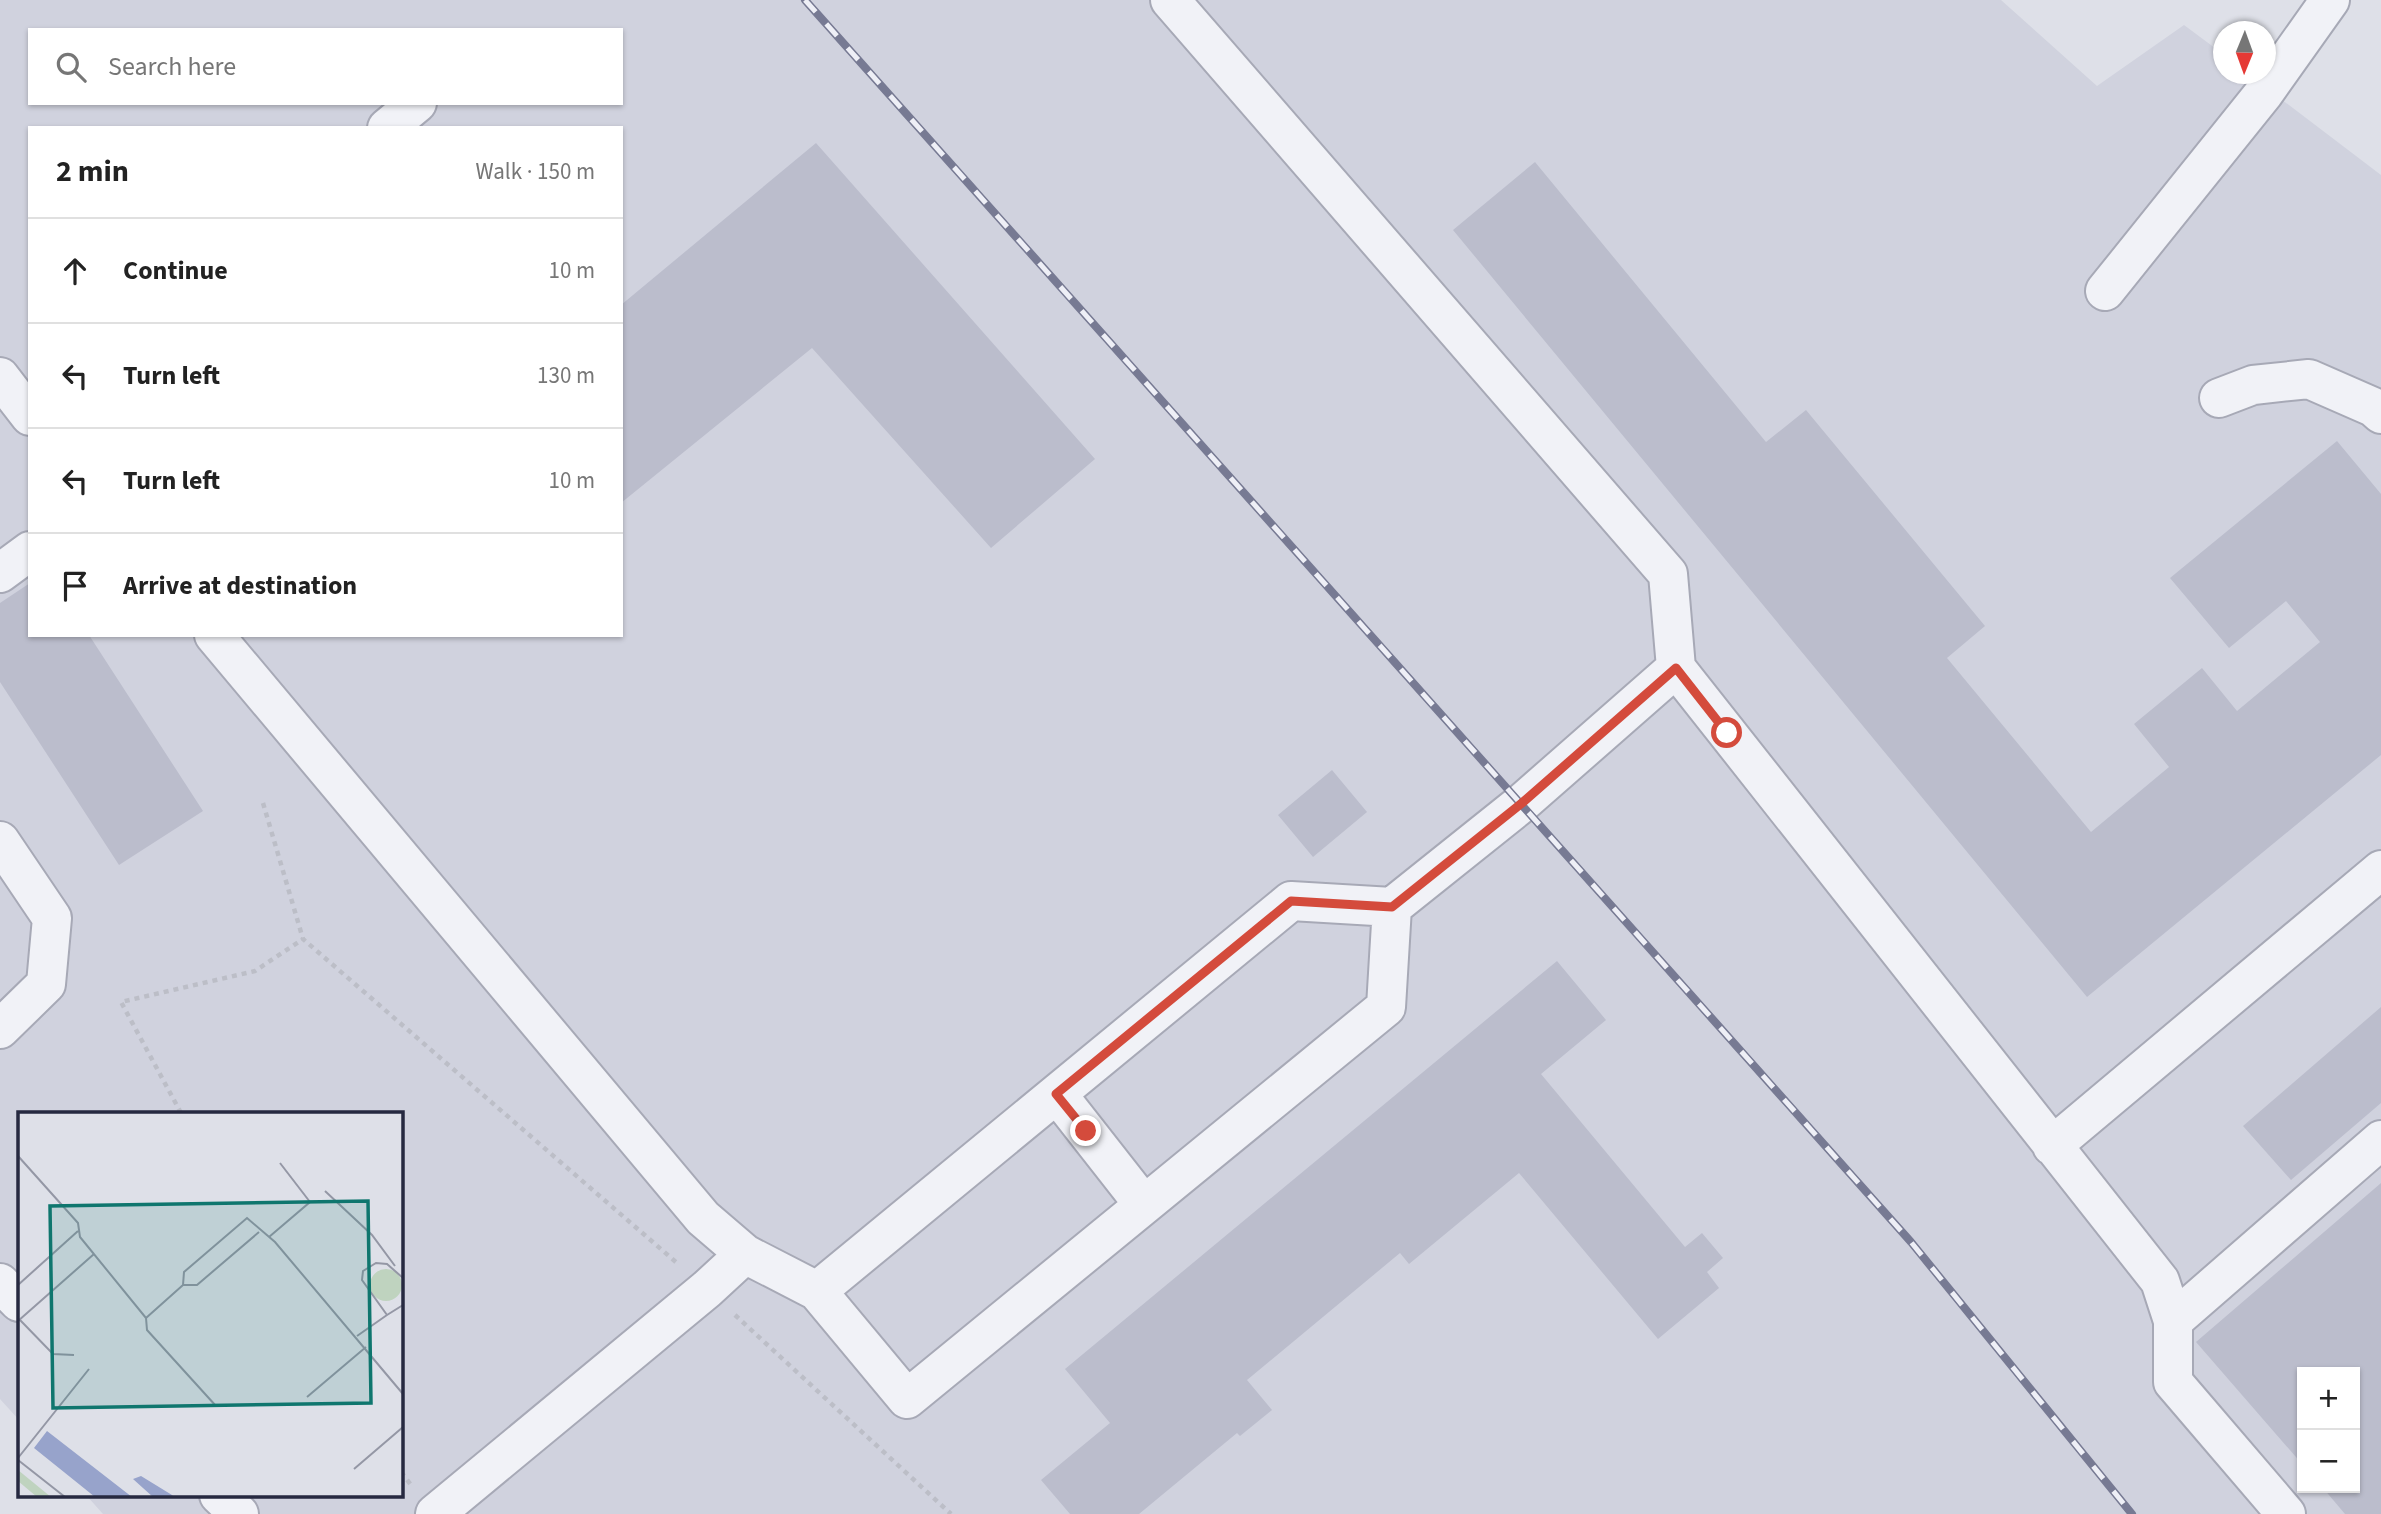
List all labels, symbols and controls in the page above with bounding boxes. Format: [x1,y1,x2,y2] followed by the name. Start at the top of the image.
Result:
[2213,21,2276,84] north arrow
[28,28,623,105] search box
[52,48,90,86] icon: search
[108,48,236,85] text: Search here
[56,150,129,193] text: 2 min
[476,155,595,188] text: Walk · 150 m
[56,252,94,290] icon: ahead
[123,252,228,289] text: Continue
[548,254,595,287] text: 10 m
[56,357,94,395] icon: left
[123,357,220,394] text: Turn left
[537,359,595,392] text: 130 m
[56,462,94,500] icon: left
[123,462,220,499] text: Turn left
[548,464,595,497] text: 10 m
[56,567,94,605] icon: arrive
[123,567,357,604] text: Arrive at destination
[1711,717,1742,748] route start
[18,1112,402,1496] inset map
[1070,1115,1101,1146] route end
[2297,1367,2360,1493] map controls
[2297,1367,2360,1430] button: +
[2297,1430,2360,1493] button: −

